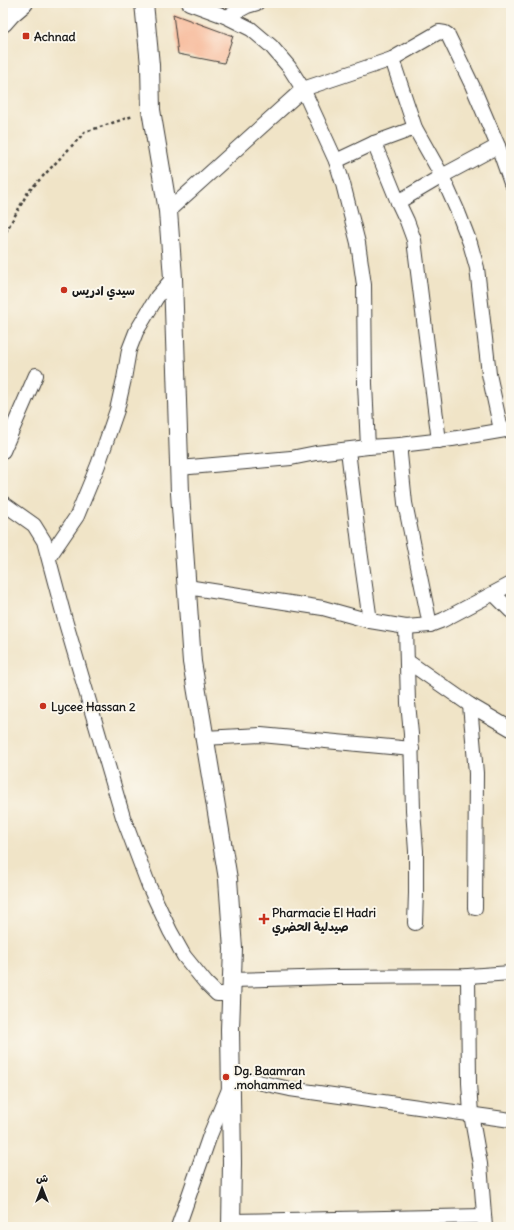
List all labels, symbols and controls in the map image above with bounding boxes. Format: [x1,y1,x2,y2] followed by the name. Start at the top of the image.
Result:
[34,29,76,44] place label: Achnad
[21,31,31,41] marker: Achnad
[72,283,135,300] place label: سيدي ادريس
[59,285,69,295] marker: سيدي ادريس
[51,699,136,715] place label: Lycee Hassan 2
[38,701,48,711] marker: Lycee Hassan 2
[272,905,376,936] place label: Pharmacie El Hadri صيدلية الحضري
[259,914,269,924] marker: Pharmacie El Hadri صيدلية الحضري
[234,1063,305,1092] place label: Dg. Baamran .mohammed
[221,1072,231,1082] marker: Dg. Baamran .mohammed
[22,1168,62,1208] north arrow
[36,1171,48,1185] text: ش

